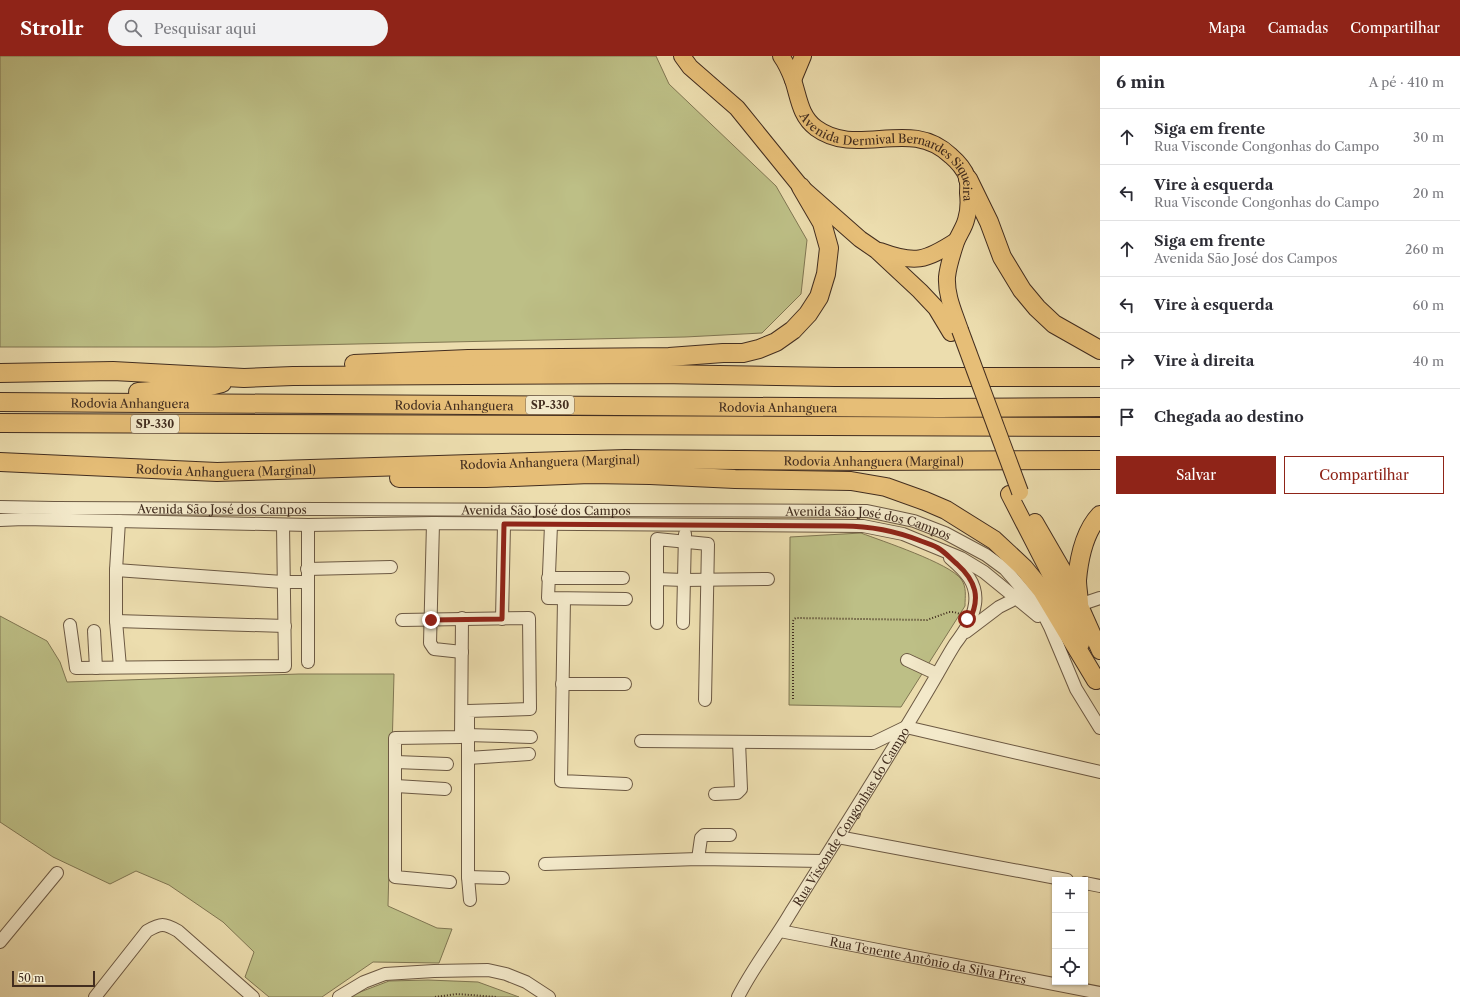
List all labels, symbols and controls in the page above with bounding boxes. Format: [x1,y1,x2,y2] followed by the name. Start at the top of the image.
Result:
[108,10,388,46] search box
[20,17,84,40] text: Strollr
[122,17,144,39] icon: search
[154,19,256,38] text: Pesquisar aqui
[1208,19,1246,37] text: Mapa
[1268,19,1328,37] text: Camadas
[1350,19,1440,37] text: Compartilhar
[1116,72,1165,92] text: 6 min
[1369,74,1444,90] text: A pé · 410 m
[796,108,976,202] street label: Avenida Dermival Bernardes Siqueira
[1154,119,1265,138] text: Siga em frente
[1116,126,1138,148] icon: ahead
[1413,129,1444,145] text: 30 m
[1154,138,1379,154] text: Rua Visconde Congonhas do Campo
[1154,175,1273,194] text: Vire à esquerda
[1116,182,1138,204] icon: left
[1413,185,1444,201] text: 20 m
[1154,194,1379,210] text: Rua Visconde Congonhas do Campo
[1154,231,1265,250] text: Siga em frente
[1116,238,1138,260] icon: ahead
[1405,241,1444,257] text: 260 m
[1154,250,1337,266] text: Avenida São José dos Campos
[1116,294,1138,316] icon: left
[1154,295,1273,314] text: Vire à esquerda
[1413,297,1444,313] text: 60 m
[1116,350,1138,372] icon: right
[1154,351,1254,370] text: Vire à direita
[1413,353,1444,369] text: 40 m
[70,395,190,411] street label: Rodovia Anhanguera
[526,396,574,414] road number: SP-330
[394,397,514,413] street label: Rodovia Anhanguera
[718,399,838,415] street label: Rodovia Anhanguera
[1116,406,1138,428] icon: arrive
[1154,407,1304,426] text: Chegada ao destino
[131,415,179,433] road number: SP-330
[459,451,640,472] street label: Rodovia Anhanguera (Marginal)
[783,453,964,469] street label: Rodovia Anhanguera (Marginal)
[1116,456,1276,494] button: Salvar
[1284,456,1444,494] button: Compartilhar
[135,461,316,480] street label: Rodovia Anhanguera (Marginal)
[136,501,307,516] street label: Avenida São José dos Campos
[460,502,631,518] street label: Avenida São José dos Campos
[784,503,954,543] street label: Avenida São José dos Campos
[958,610,976,628] route start
[422,611,440,629] route end
[789,724,912,909] street label: Rua Visconde Congonhas do Campo
[1052,877,1088,985] map controls
[1052,877,1088,913] button: +
[1052,913,1088,949] button: −
[829,933,1028,986] street label: Rua Tenente Antônio da Silva Pires
[1052,949,1088,985] button: locate
[12,969,95,988] scale bar
[18,971,44,985] text: 50 m

